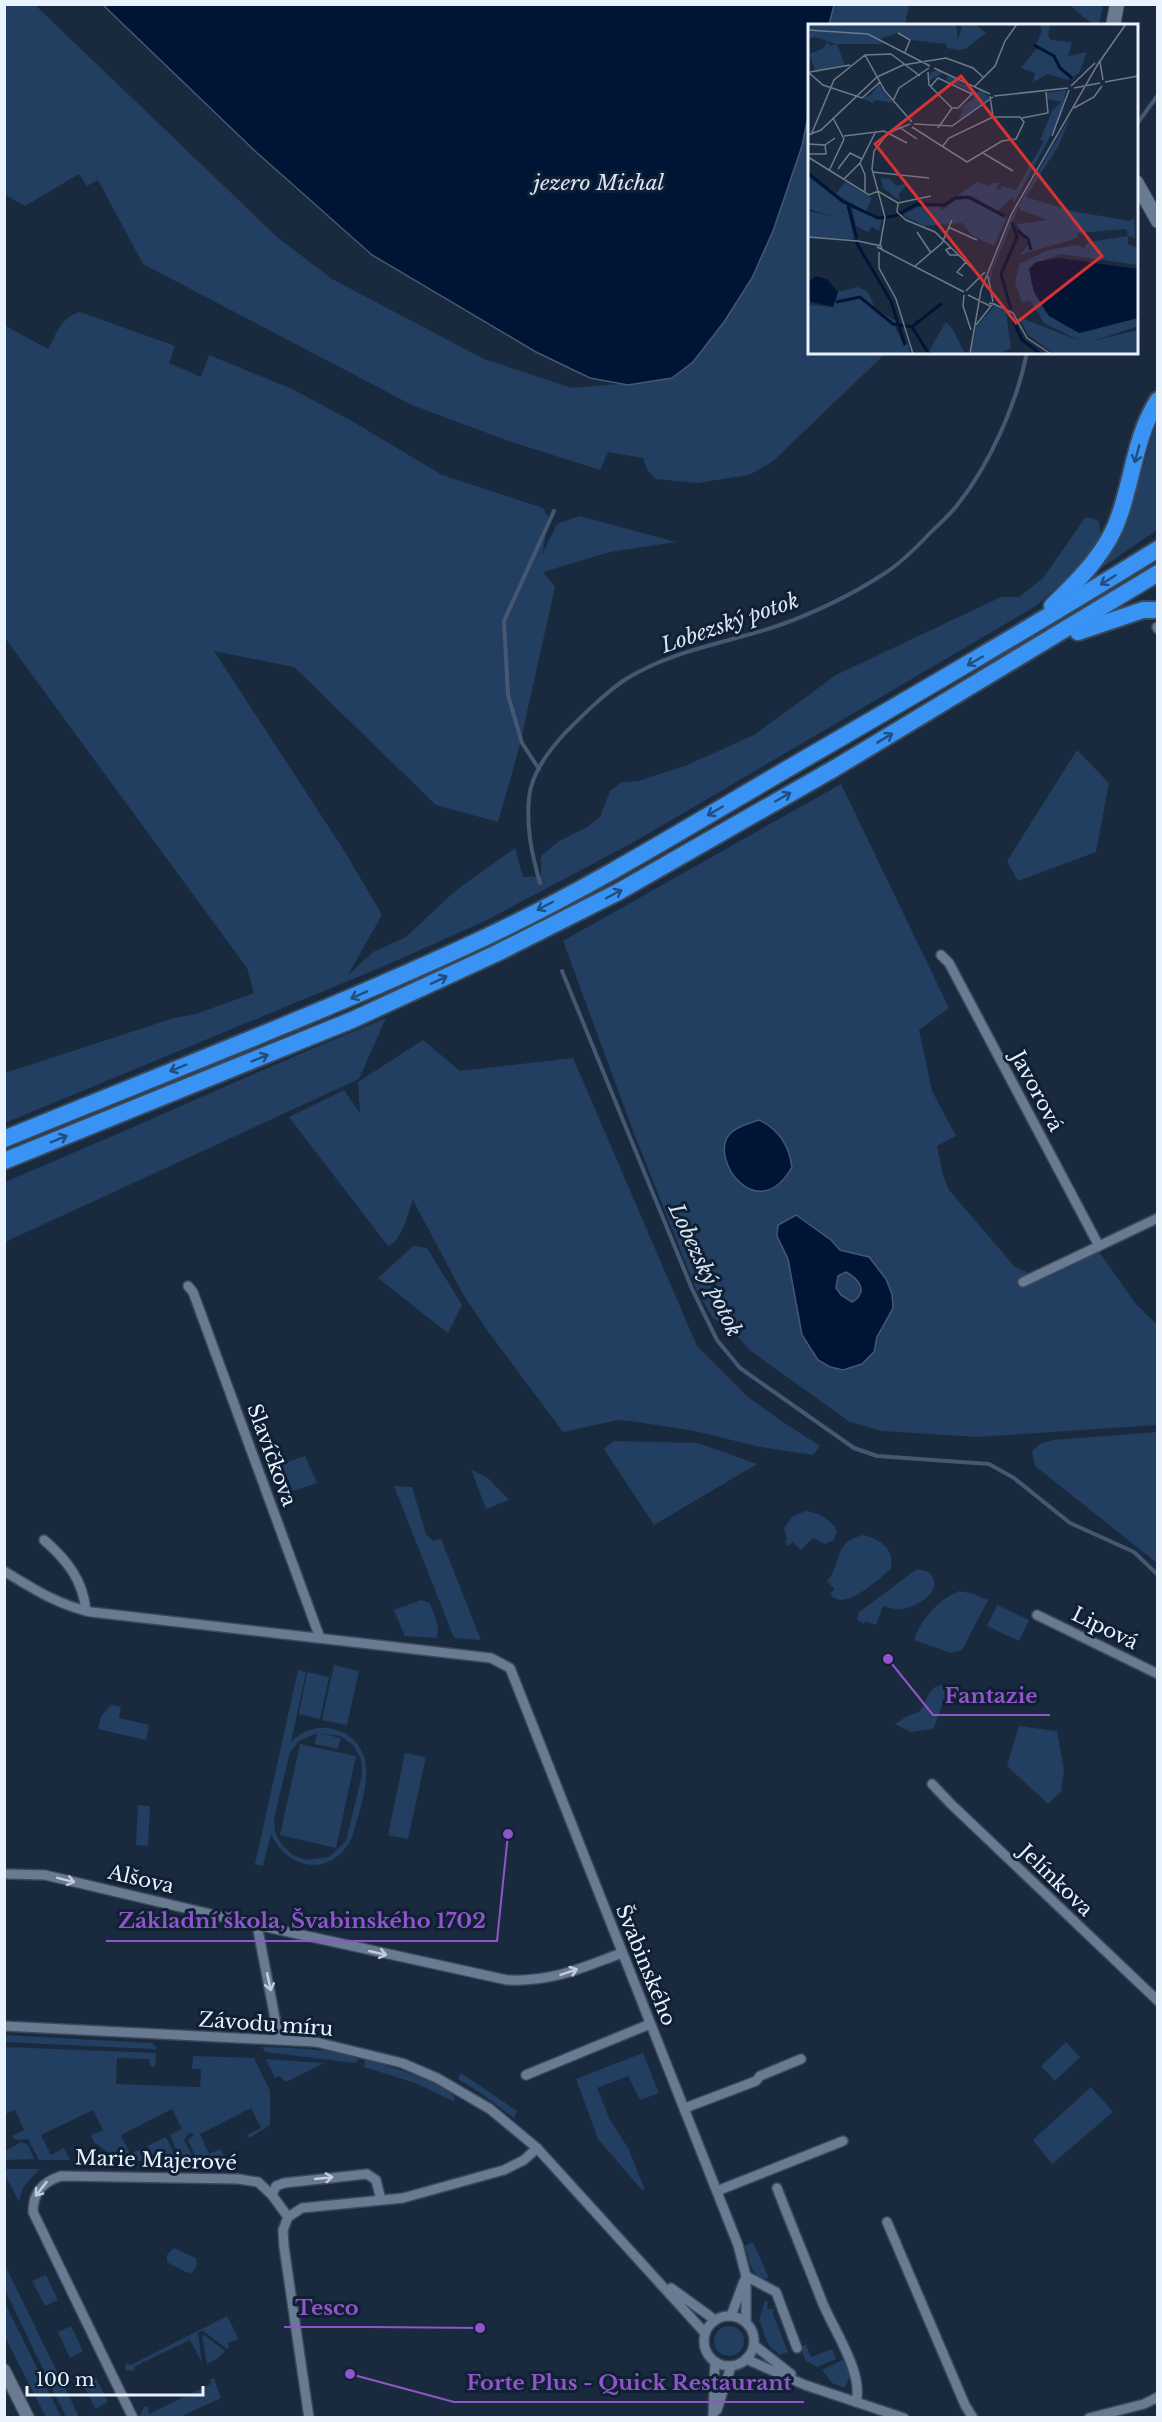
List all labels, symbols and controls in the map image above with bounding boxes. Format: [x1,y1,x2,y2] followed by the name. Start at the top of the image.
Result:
[808,24,1138,354] inset map
[529,170,665,196] water label: jezero Michal
[1130,444,1142,463] one-way arrow
[1100,575,1117,587] one-way arrow
[657,587,802,659] water label: Lobezský potok
[967,655,984,667] one-way arrow
[876,731,893,743] one-way arrow
[774,791,791,803] one-way arrow
[707,805,724,817] one-way arrow
[605,888,622,900] one-way arrow
[537,900,554,912] one-way arrow
[430,973,448,984] one-way arrow
[350,989,368,1001] one-way arrow
[1004,1044,1069,1136] street label: Javorová
[251,1052,269,1063] one-way arrow
[169,1063,188,1074] one-way arrow
[49,1133,68,1144] one-way arrow
[662,1198,747,1341] water label: Lobezský potok
[242,1401,302,1510] street label: Slavíčkova
[1068,1602,1143,1655] street label: Lipová
[933,1676,1050,1715] callout: Fantazie
[944,1683,1038,1709] text: Fantazie
[1012,1837,1099,1922] street label: Jelínkova
[105,1860,177,1898] street label: Alšova
[56,1874,75,1886] one-way arrow
[611,1901,682,2029] street label: Švabinského
[106,1902,497,1941] callout: Základní škola, Švabinského 1702
[118,1908,486,1934] text: Základní škola, Švabinského 1702
[368,1947,387,1959] one-way arrow
[559,1966,578,1977] one-way arrow
[264,1972,275,1991] one-way arrow
[198,2007,334,2041] street label: Závodu míru
[75,2145,237,2175] street label: Marie Majerové
[314,2172,334,2183] one-way arrow
[34,2181,47,2197] one-way arrow
[284,2288,371,2327] callout: Tesco
[295,2295,359,2321] text: Tesco
[27,2359,202,2397] scale bar
[454,2363,804,2402] callout: Forte Plus - Quick Restaurant
[36,2369,94,2391] text: 100 m
[466,2370,792,2396] text: Forte Plus - Quick Restaurant

